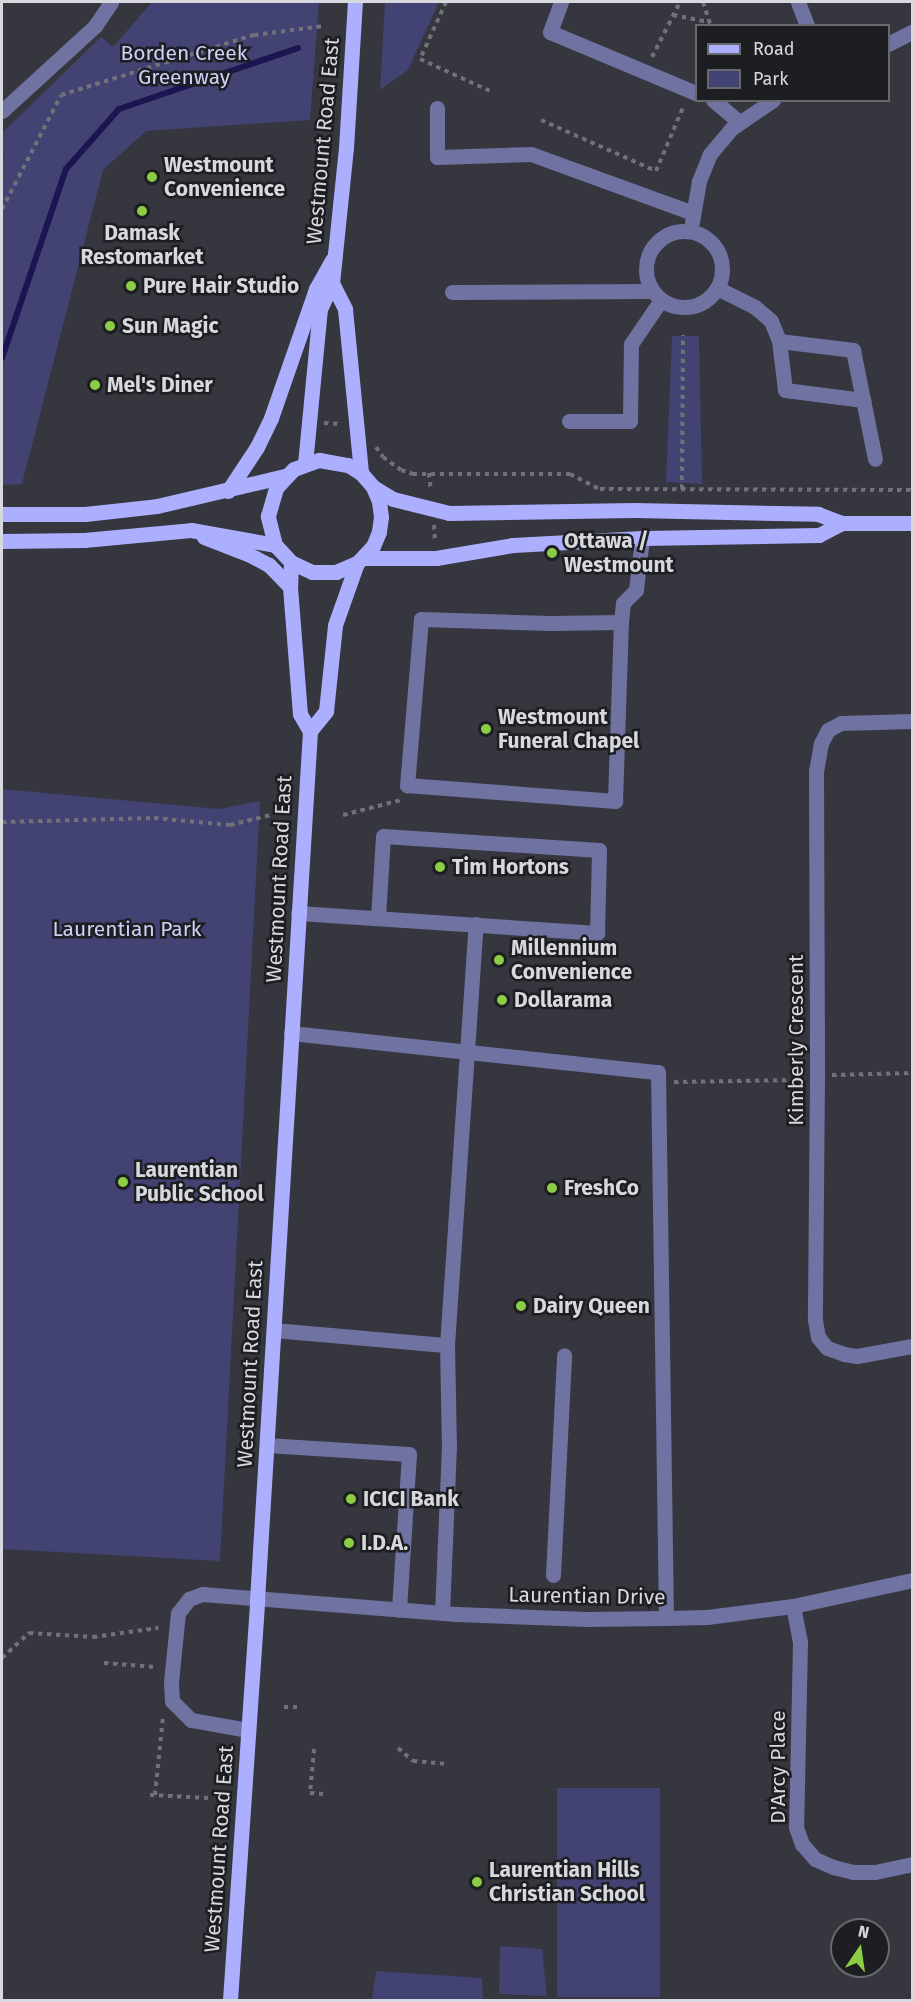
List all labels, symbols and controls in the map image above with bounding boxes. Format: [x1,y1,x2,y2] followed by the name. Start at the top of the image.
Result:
[695,24,890,102] legend
[301,37,345,245] street label: Westmount Road East
[753,38,795,60] text: Road
[121,40,247,90] park label: Borden Creek Greenway
[753,68,788,90] text: Park
[164,152,285,202] place label: Westmount Convenience
[145,170,159,184] marker: Westmount Convenience
[135,204,149,218] marker: Damask Restomarket
[80,220,204,270] place label: Damask Restomarket
[143,273,299,299] place label: Pure Hair Studio
[124,279,138,293] marker: Pure Hair Studio
[122,313,218,339] place label: Sun Magic
[103,319,117,333] marker: Sun Magic
[107,372,213,398] place label: Mel's Diner
[88,378,102,392] marker: Mel's Diner
[564,528,674,578] place label: Ottawa / Westmount
[545,546,559,560] marker: Ottawa / Westmount
[498,704,639,754] place label: Westmount Funeral Chapel
[479,722,493,736] marker: Westmount Funeral Chapel
[261,775,297,983] street label: Westmount Road East
[452,854,569,880] place label: Tim Hortons
[433,860,447,874] marker: Tim Hortons
[52,916,202,942] park label: Laurentian Park
[511,935,632,985] place label: Millennium Convenience
[492,953,506,967] marker: Millennium Convenience
[783,954,809,1126] street label: Kimberly Crescent
[514,987,612,1013] place label: Dollarama
[495,993,509,1007] marker: Dollarama
[135,1157,264,1207] place label: Laurentian Public School
[116,1175,130,1189] marker: Laurentian Public School
[564,1175,639,1201] place label: FreshCo
[545,1181,559,1195] marker: FreshCo
[232,1260,268,1468] street label: Westmount Road East
[533,1293,650,1319] place label: Dairy Queen
[514,1299,528,1313] marker: Dairy Queen
[363,1486,459,1512] place label: ICICI Bank
[344,1492,358,1506] marker: ICICI Bank
[361,1530,408,1556] place label: I.D.A.
[342,1536,356,1550] marker: I.D.A.
[508,1582,666,1610] street label: Laurentian Drive
[765,1710,791,1824] street label: D'Arcy Place
[199,1745,239,1953] street label: Westmount Road East
[489,1857,645,1907] place label: Laurentian Hills Christian School
[470,1875,484,1889] marker: Laurentian Hills Christian School
[830,1918,890,1978] north arrow
[856,1921,871,1942] text: N

